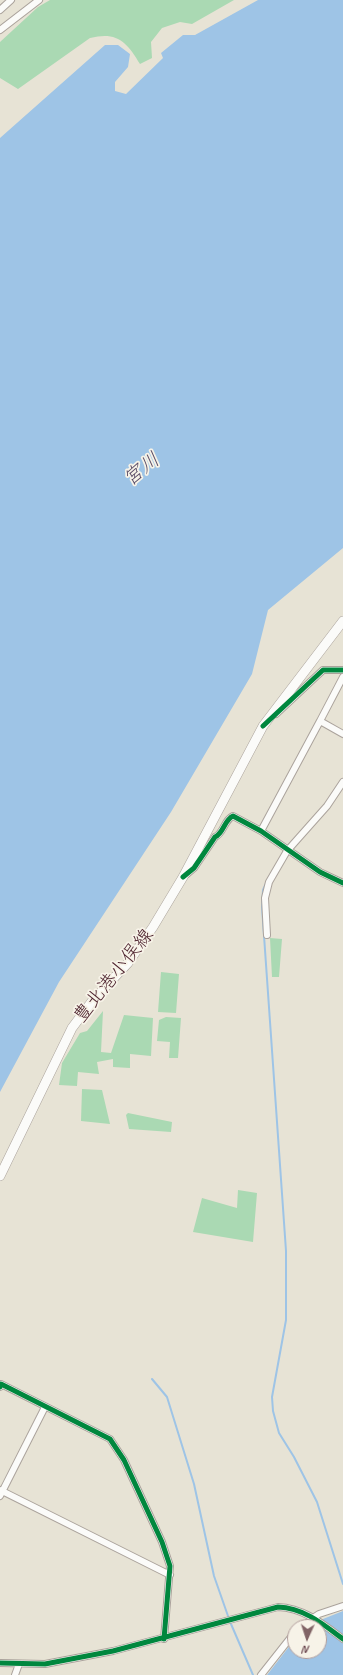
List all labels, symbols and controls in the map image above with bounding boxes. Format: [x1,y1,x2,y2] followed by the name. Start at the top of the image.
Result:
[119,448,165,492] water label: 宮川
[69,925,159,1027] street label: 豊北港小俣線
[287,1619,327,1659] north arrow
[303,1643,310,1657] text: N

